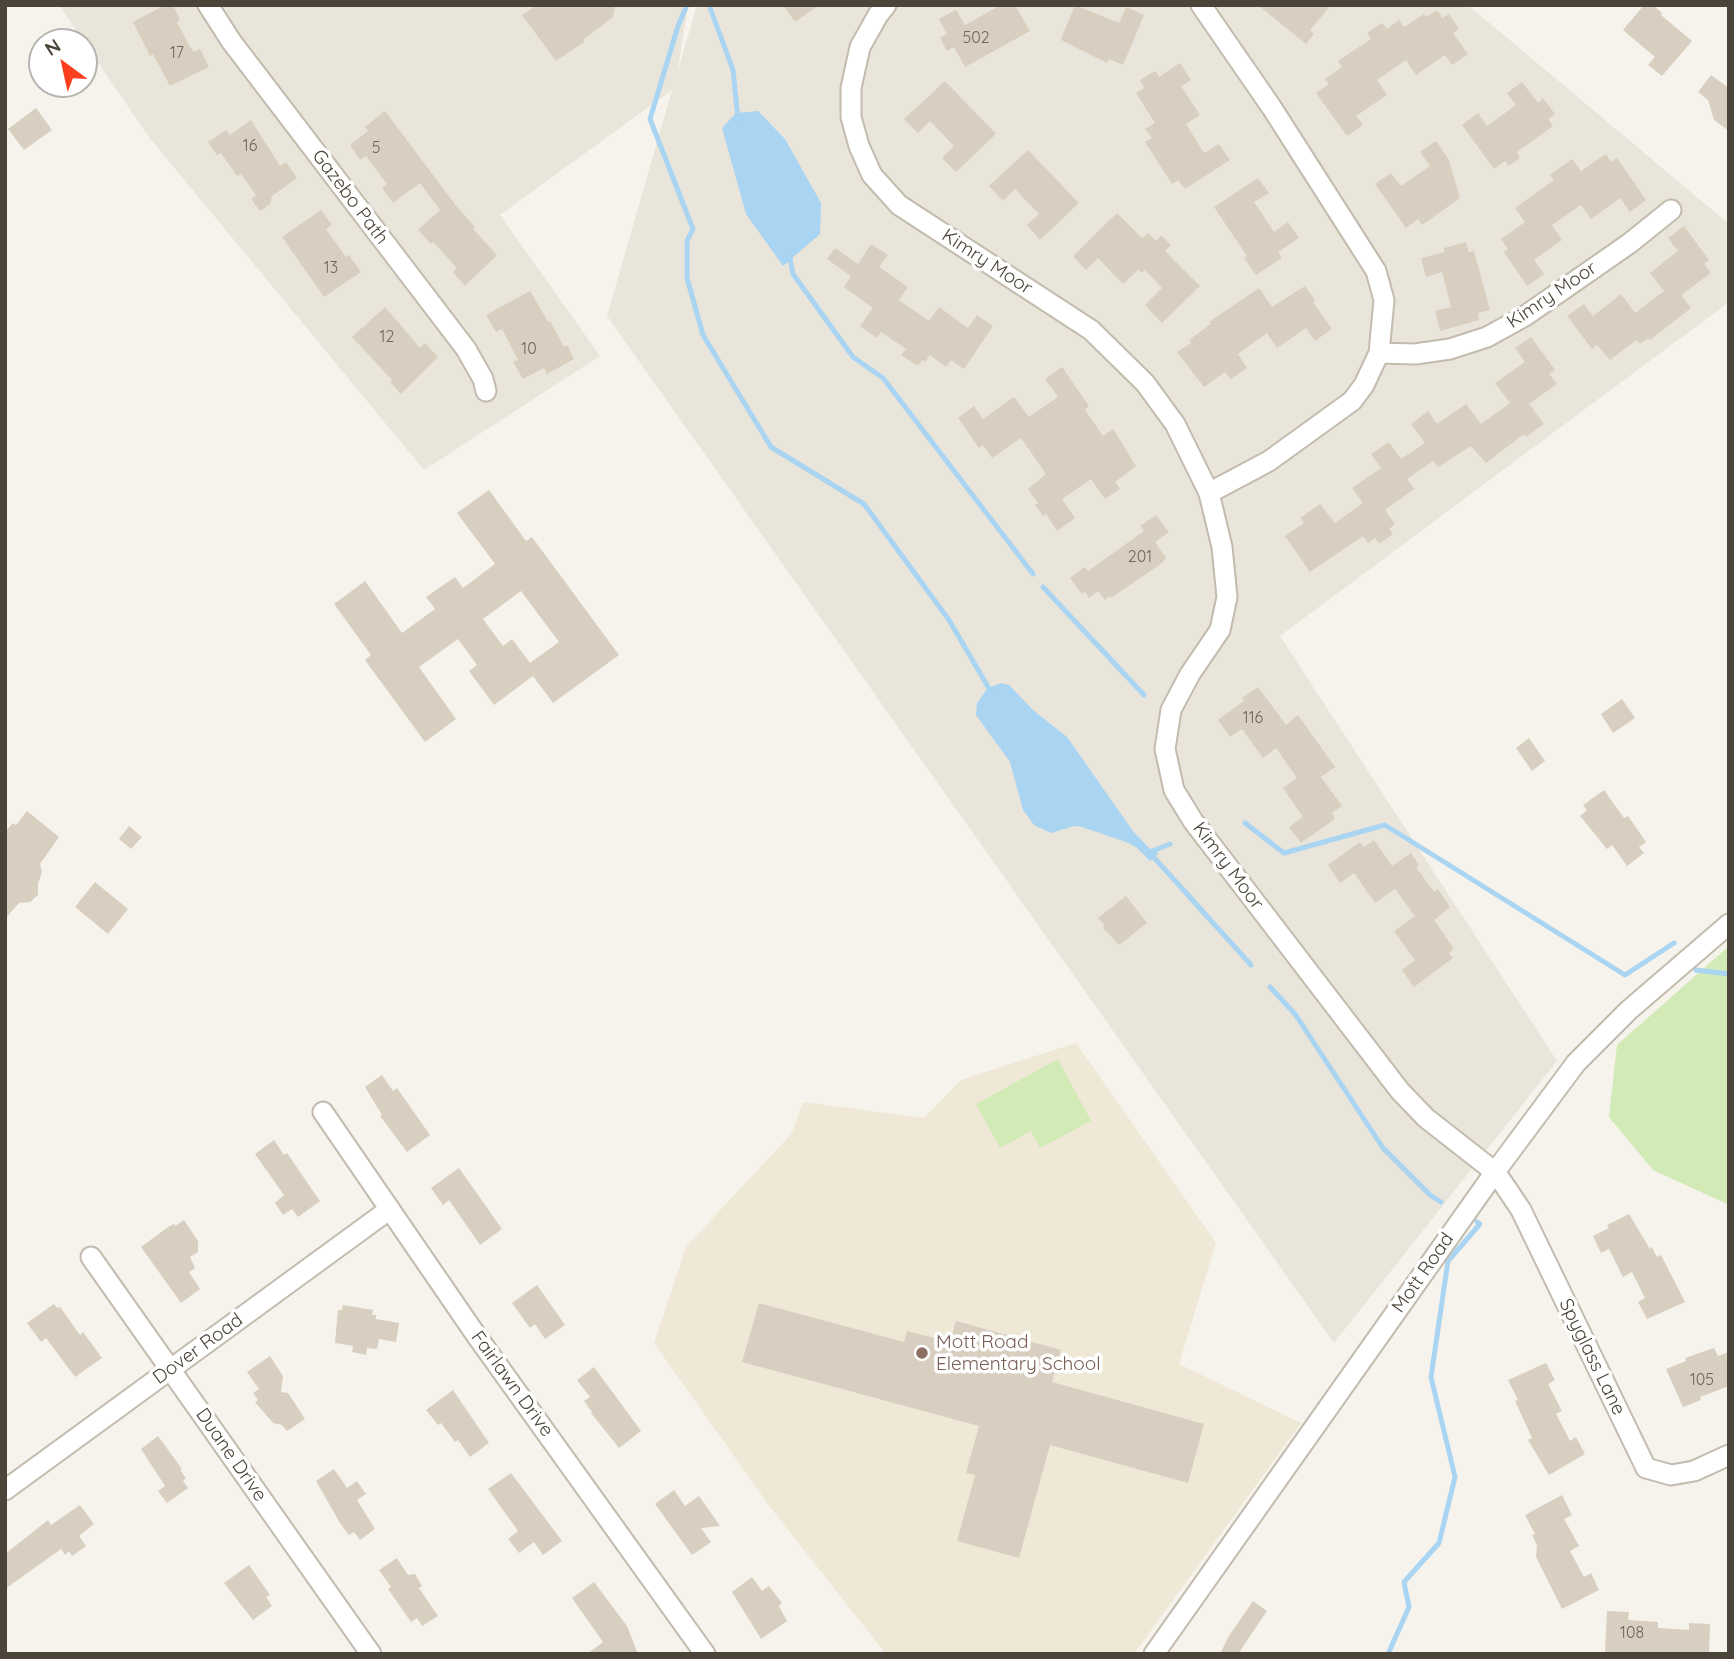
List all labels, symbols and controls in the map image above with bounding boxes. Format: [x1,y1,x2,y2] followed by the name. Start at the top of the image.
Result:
[28,28,98,98] north arrow
[962,28,990,48] house number: 502
[40,33,65,61] text: N
[170,43,184,63] house number: 17
[243,136,257,156] house number: 16
[372,138,380,158] house number: 5
[307,145,393,249] street label: Gazebo Path
[937,224,1037,300] street label: Kimry Moor
[1503,257,1601,333] street label: Kimry Moor
[324,258,338,278] house number: 13
[380,327,394,347] house number: 12
[521,339,537,359] house number: 10
[1128,547,1152,567] house number: 201
[1243,708,1263,728] house number: 116
[1188,818,1268,914] street label: Kimry Moor
[1387,1229,1459,1317] street label: Mott Road
[1554,1295,1630,1419] street label: Spyglass Lane
[149,1309,247,1389] street label: Dover Road
[466,1327,558,1441] street label: Fairlawn Drive
[936,1331,1101,1375] place label: Mott Road Elementary School
[914,1345,930,1361] marker: Mott Road Elementary School
[1690,1370,1714,1390] house number: 105
[191,1404,271,1506] street label: Duane Drive
[1620,1623,1644,1643] house number: 108

